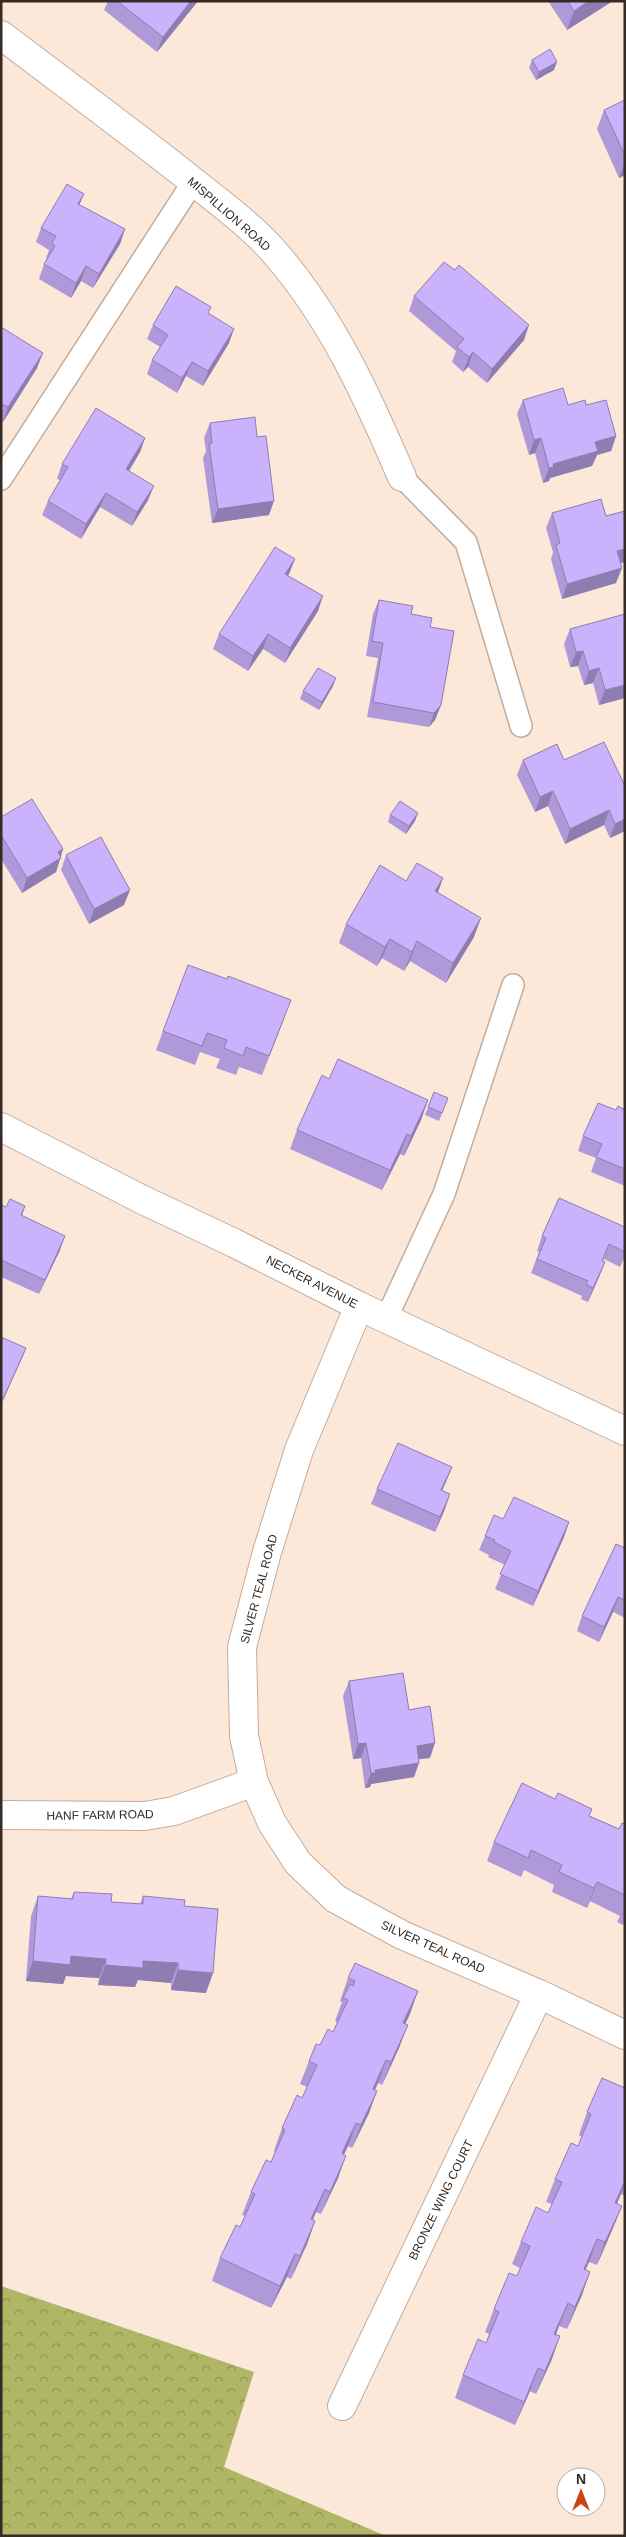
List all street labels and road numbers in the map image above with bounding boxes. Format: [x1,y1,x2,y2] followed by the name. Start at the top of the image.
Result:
[185,174,274,254] street label: MISPILLION ROAD
[264,1253,360,1311] street label: NECKER AVENUE
[238,1533,280,1645] street label: SILVER TEAL ROAD
[46,1807,154,1823] street label: HANF FARM ROAD
[379,1918,488,1976] street label: SILVER TEAL ROAD
[406,2137,476,2262] street label: BRONZE WING COURT

